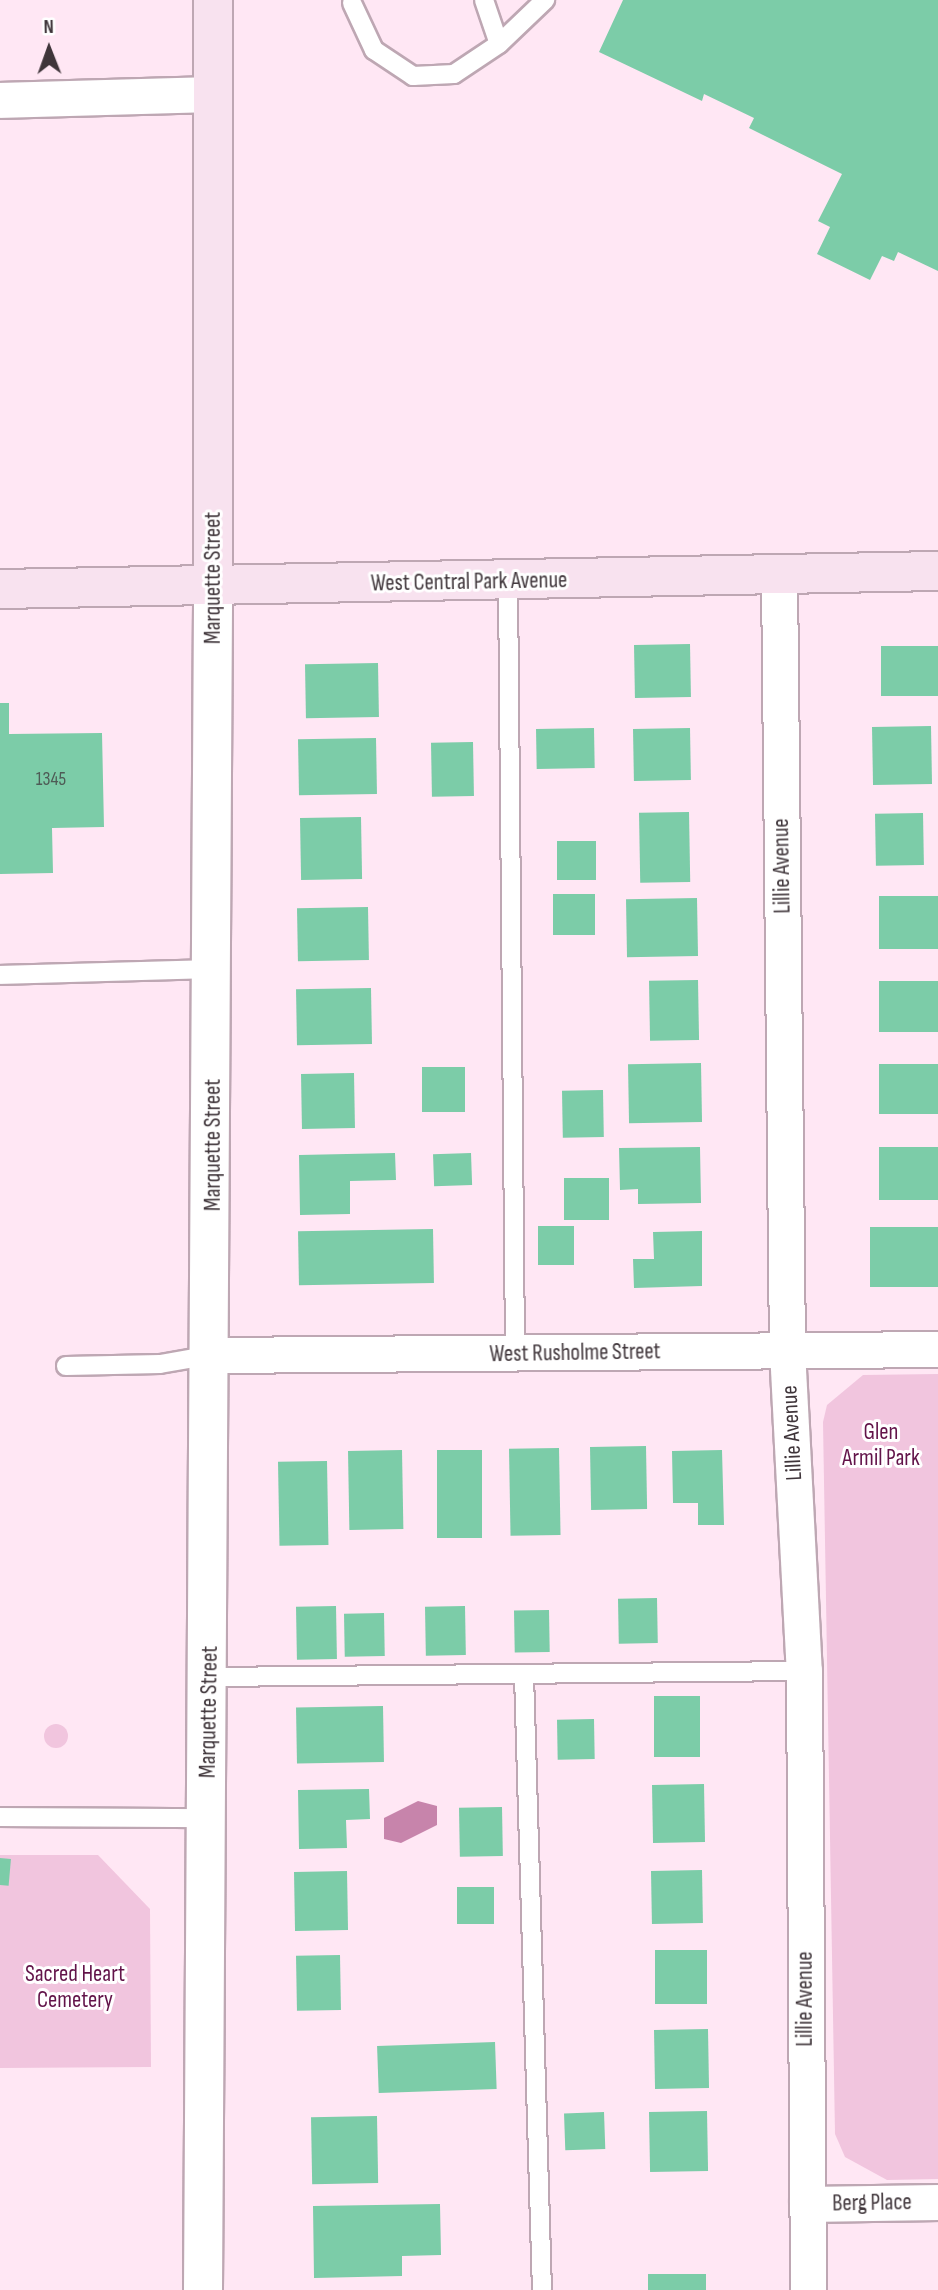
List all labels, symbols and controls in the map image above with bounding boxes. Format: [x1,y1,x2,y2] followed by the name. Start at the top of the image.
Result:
[14,14,84,84] north arrow
[43,16,54,39] text: N
[199,512,227,644] street label: Marquette Street
[371,566,567,598] street label: West Central Park Avenue
[36,769,66,791] house number: 1345
[767,818,797,914] street label: Lillie Avenue
[199,1079,227,1211] street label: Marquette Street
[489,1338,661,1368] street label: West Rusholme Street
[776,1385,808,1481] street label: Lillie Avenue
[842,1418,920,1472] park label: Glen Armil Park
[194,1646,224,1778] street label: Marquette Street
[791,1951,819,2047] street label: Lillie Avenue
[25,1960,125,2014] park label: Sacred Heart Cemetery
[832,2189,912,2217] street label: Berg Place

